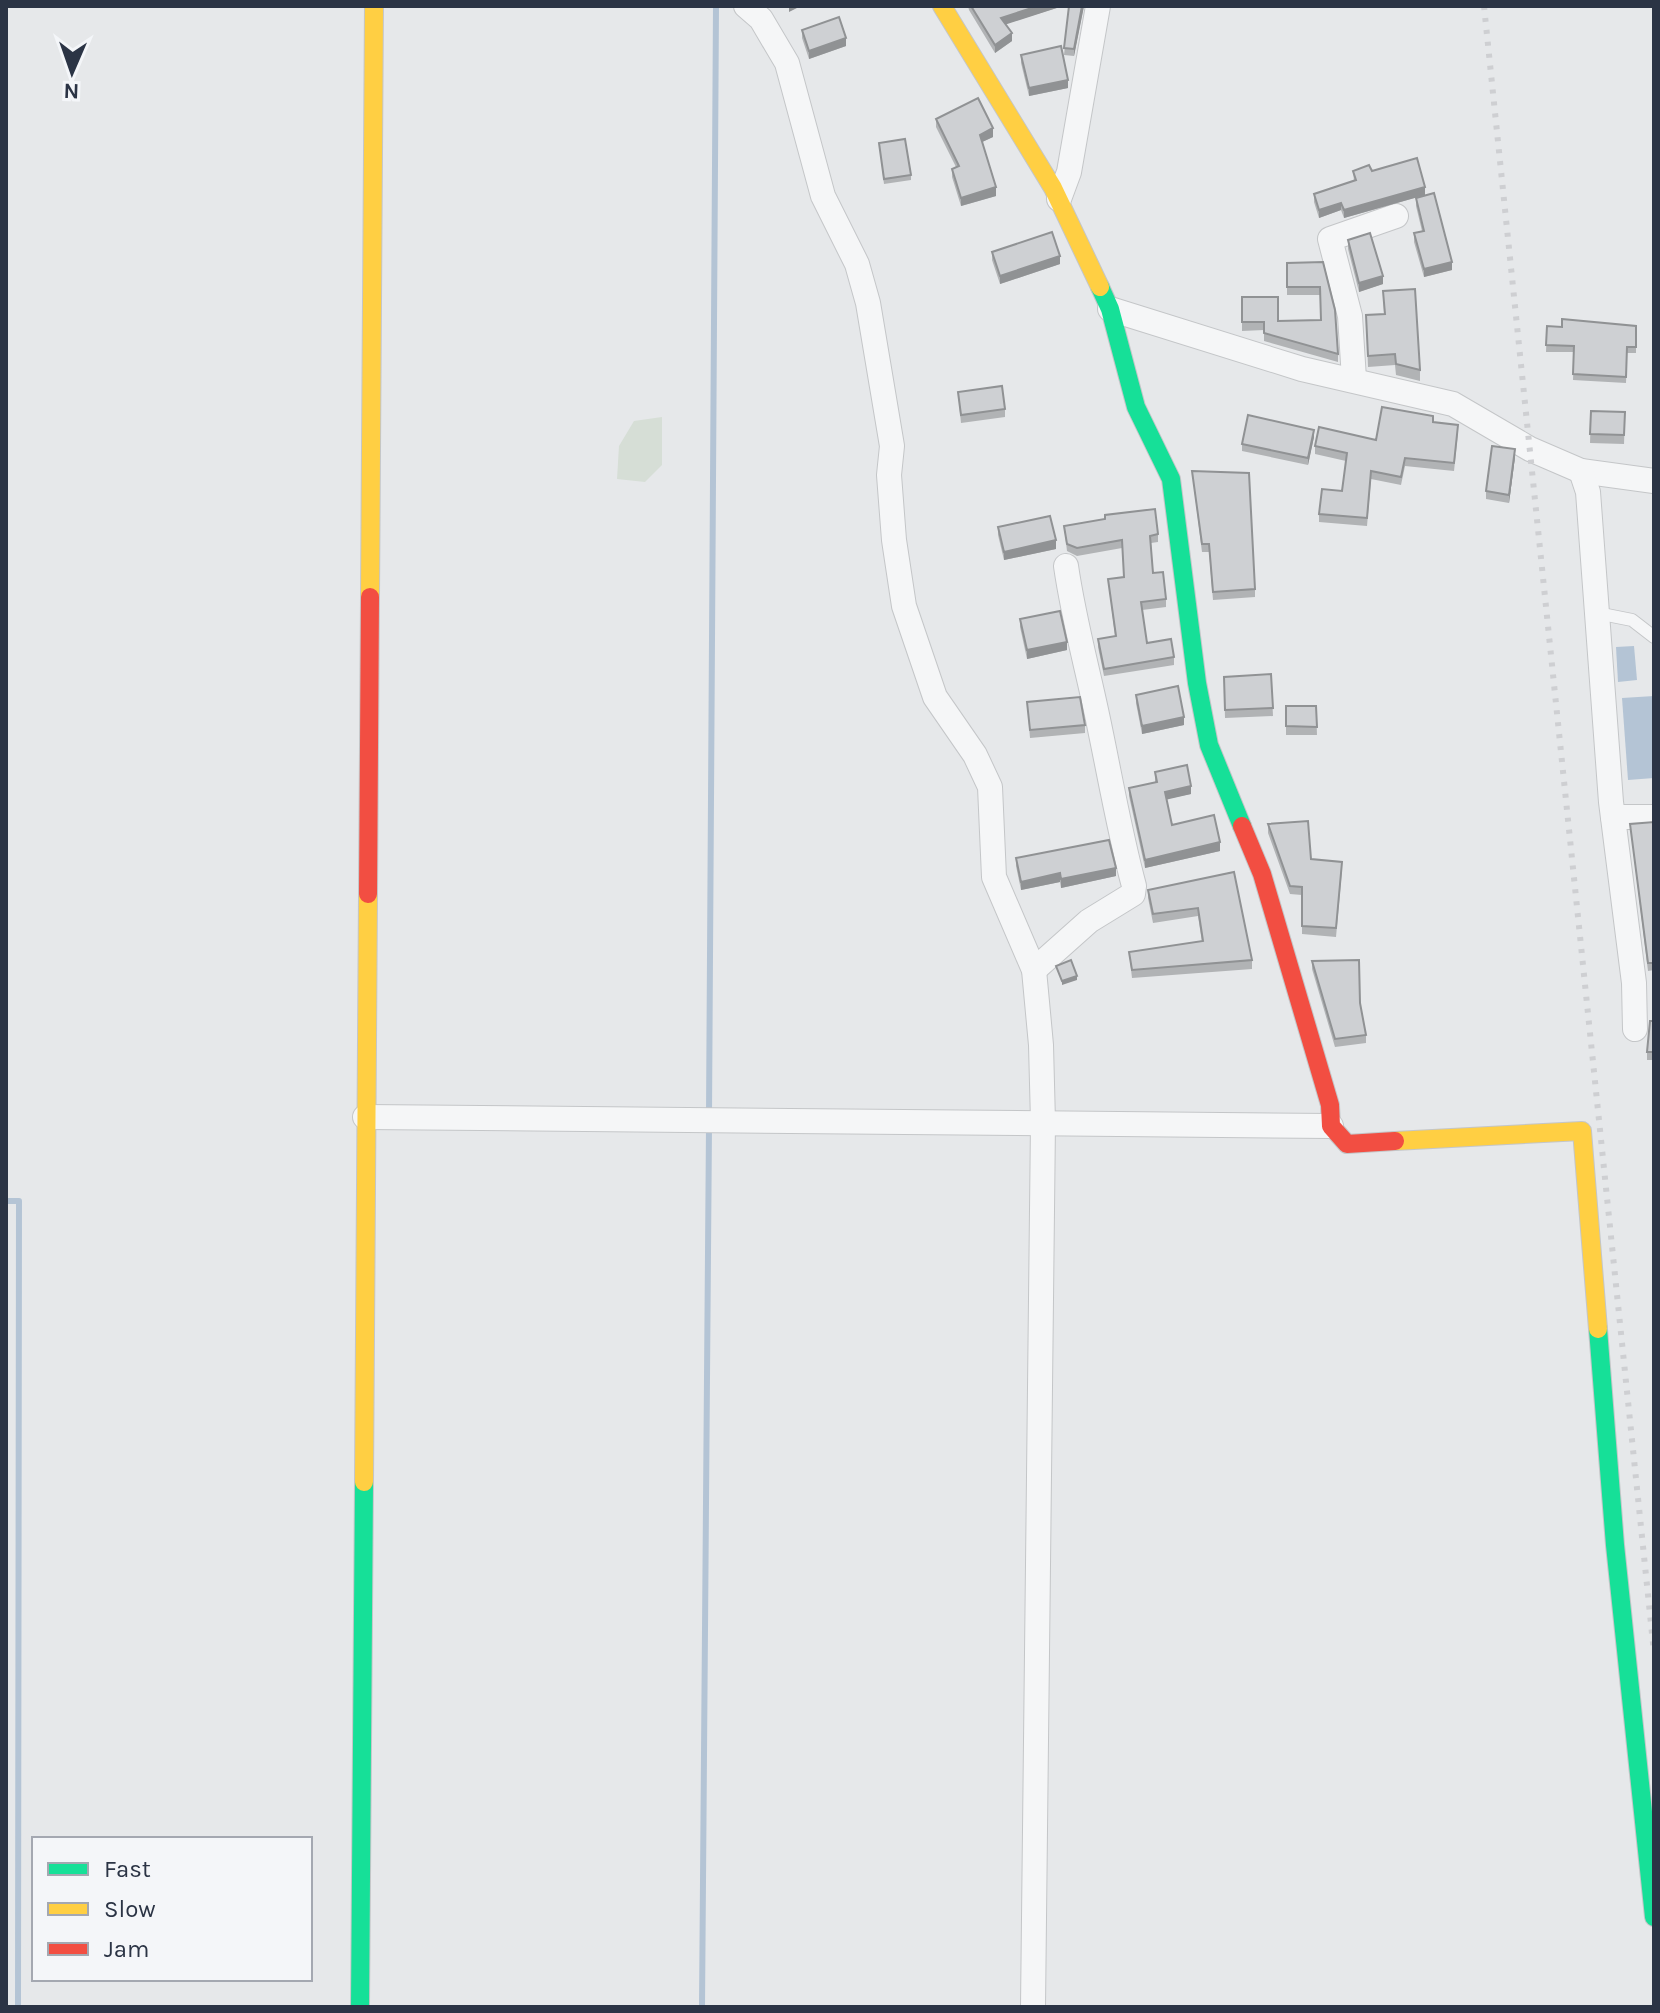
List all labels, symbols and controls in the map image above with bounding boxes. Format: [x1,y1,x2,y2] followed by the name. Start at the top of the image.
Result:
[32,32,112,112] north arrow
[63,78,80,104] text: N
[32,1837,312,1981] legend
[104,1855,151,1883] text: Fast
[104,1895,156,1923] text: Slow
[104,1935,149,1963] text: Jam

